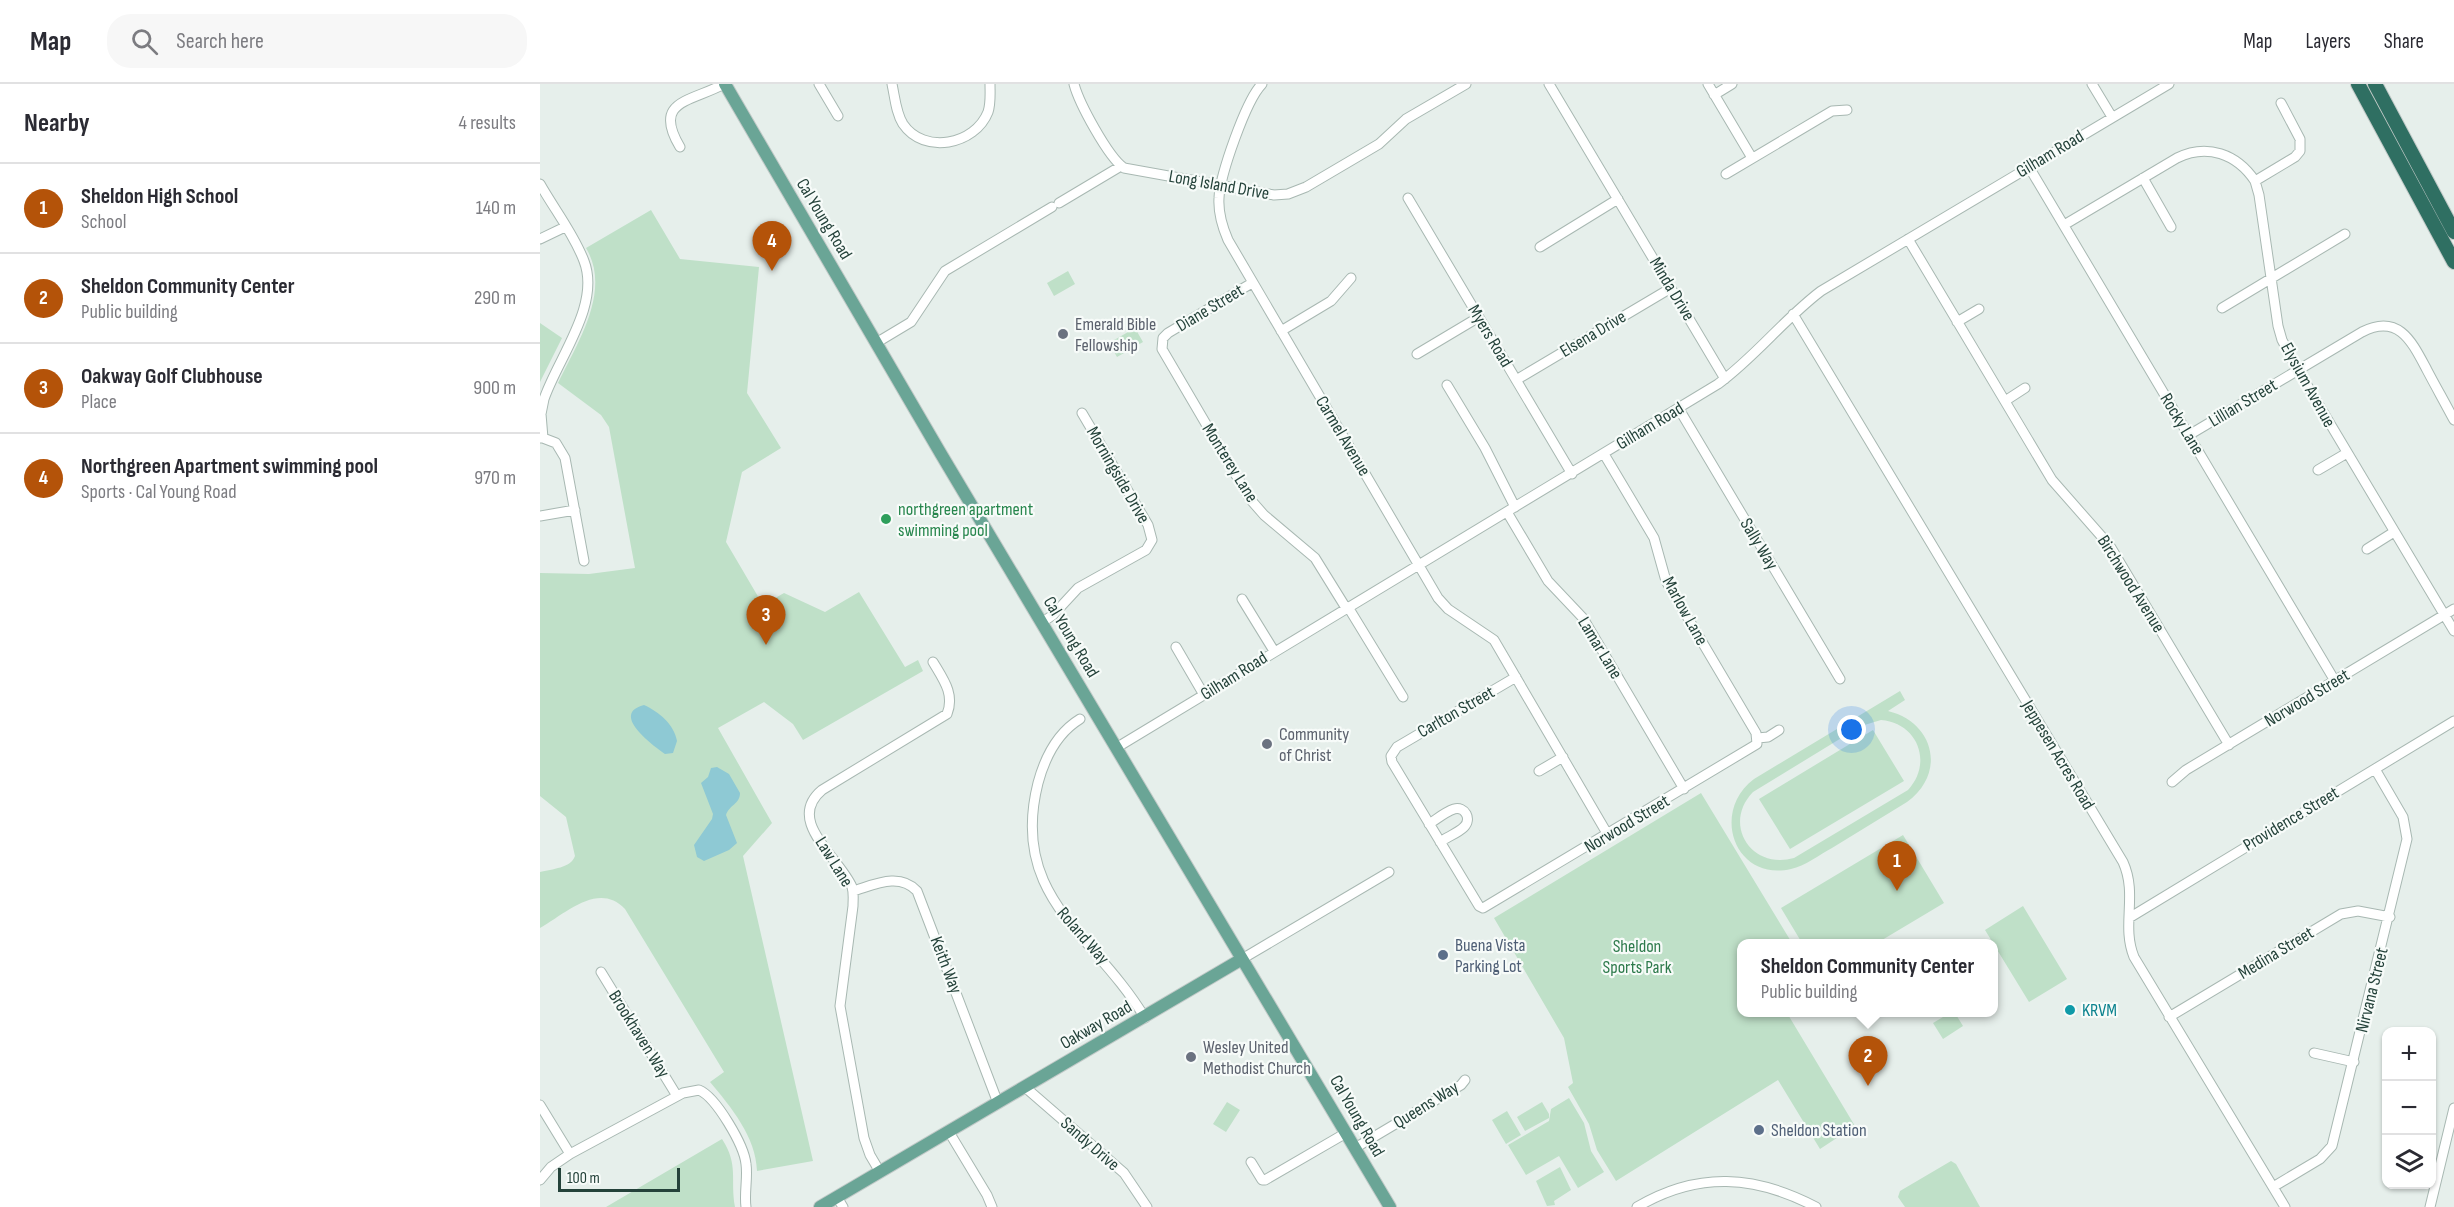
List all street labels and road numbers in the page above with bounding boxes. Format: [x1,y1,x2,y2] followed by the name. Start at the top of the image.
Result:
[2013,126,2087,182] street label: Gilham Road
[1167,166,1271,204] street label: Long Island Drive
[792,175,856,263] street label: Cal Young Road
[1645,253,1699,325] street label: Minda Drive
[1172,279,1248,336] street label: Diane Street
[1463,301,1517,371] street label: Myers Road
[1556,306,1630,362] street label: Elsena Drive
[2276,339,2340,431] street label: Elysium Avenue
[2205,374,2281,432] street label: Lillian Street
[2155,389,2209,459] street label: Rocky Lane
[1311,392,1375,480] street label: Carmel Avenue
[1613,398,1687,454] street label: Gilham Road
[1198,420,1262,506] street label: Monterey Lane
[1082,423,1154,527] street label: Morningside Drive
[1736,515,1782,574] street label: Sally Way
[2093,532,2169,636] street label: Birchwood Avenue
[1658,573,1712,649] street label: Marlow Lane
[1039,593,1103,681] street label: Cal Young Road
[1573,613,1627,683] street label: Lamar Lane
[1197,647,1271,705] street label: Gilham Road
[2261,664,2354,732] street label: Norwood Street
[1414,681,1499,742] street label: Carlton Street
[2017,696,2099,813] street label: Jeppesen Acres Road
[2239,782,2343,856] street label: Providence Street
[1581,790,1674,858] street label: Norwood Street
[811,833,857,891] street label: Law Lane
[1052,903,1114,969] street label: Roland Way
[2234,922,2318,984] street label: Medina Street
[926,933,966,997] street label: Keith Way
[2351,945,2393,1035] street label: Nirvana Street
[604,987,674,1082] street label: Brookhaven Way
[1057,996,1135,1054] street label: Oakway Road
[1325,1071,1389,1161] street label: Cal Young Road
[1390,1077,1463,1133] street label: Queens Way
[1056,1113,1124,1175] street label: Sandy Drive

